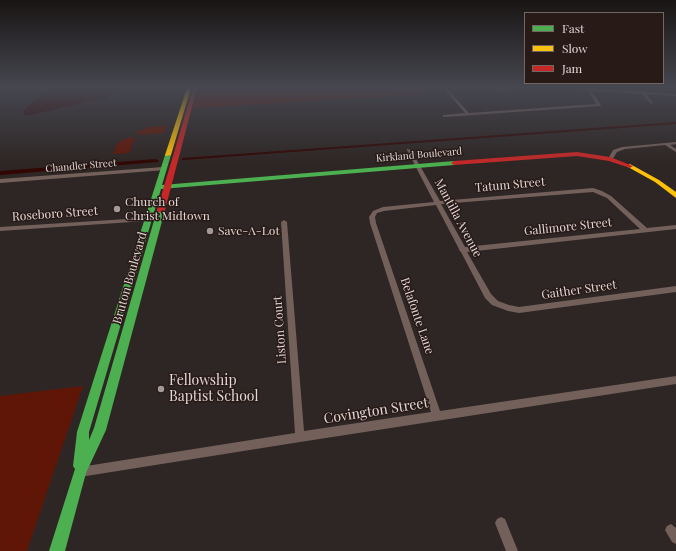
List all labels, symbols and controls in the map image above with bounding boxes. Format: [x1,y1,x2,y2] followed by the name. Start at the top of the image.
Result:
[524,12,664,84] legend
[562,20,584,36] text: Fast
[562,40,588,56] text: Slow
[562,60,582,76] text: Jam
[376,145,462,165] street label: Kirkland Boulevard
[45,157,117,175] street label: Chandler Street
[474,175,546,195] street label: Tatum Street
[431,176,485,260] street label: Mantilla Avenue
[125,195,210,223] place label: Church of Christ Midtown
[12,204,98,224] street label: Roseboro Street
[112,204,122,214] marker: Church of Christ Midtown
[523,215,613,239] street label: Gallimore Street
[218,224,280,238] place label: Save-A-Lot
[205,226,215,236] marker: Save-A-Lot
[110,230,150,326] street label: Bruton Boulevard
[397,276,437,356] street label: Belafonte Lane
[540,278,618,302] street label: Gaither Street
[270,295,290,365] street label: Liston Court
[169,373,258,406] place label: Fellowship Baptist School
[156,384,166,394] marker: Fellowship Baptist School
[322,394,430,428] street label: Covington Street

